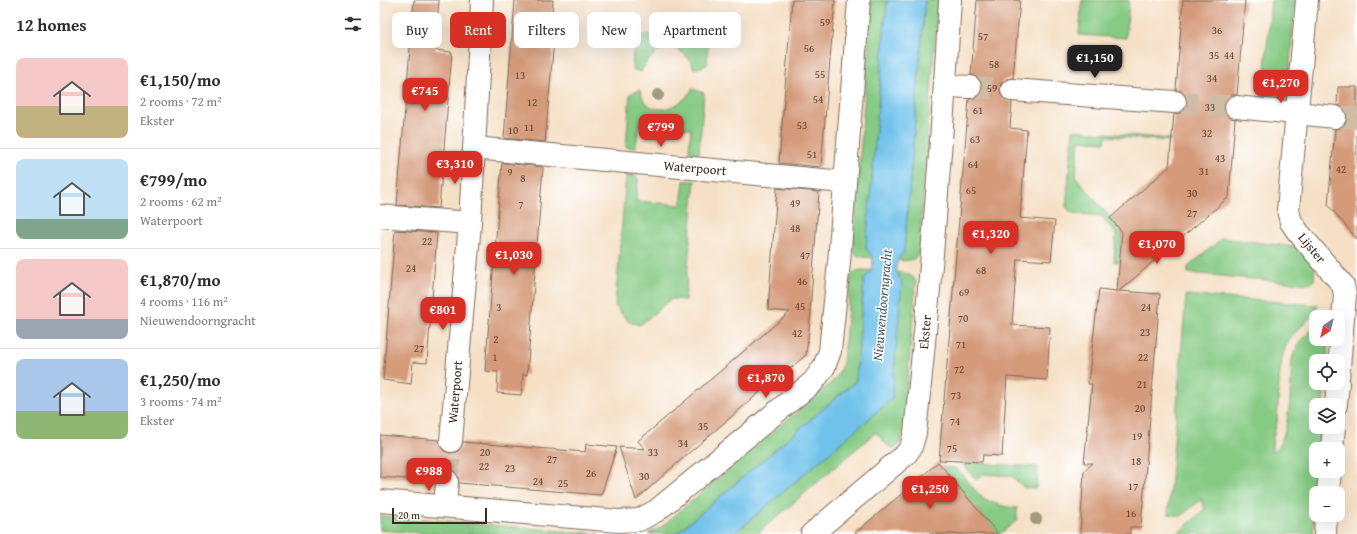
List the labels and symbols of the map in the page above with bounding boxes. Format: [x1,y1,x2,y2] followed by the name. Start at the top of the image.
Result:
[820,14,830,30] house number: 59
[1212,22,1222,38] house number: 36
[978,28,988,44] house number: 57
[804,40,814,56] house number: 56
[1062,45,1128,79] pin: €1,150
[1209,47,1219,63] house number: 35
[1224,47,1234,63] house number: 44
[989,56,999,72] house number: 58
[815,66,825,82] house number: 55
[515,67,525,83] house number: 13
[1207,70,1217,86] house number: 34
[1248,70,1314,104] pin: €1,270
[401,78,449,112] pin: €745
[987,80,997,96] house number: 59
[813,91,823,107] house number: 54
[527,94,537,110] house number: 12
[1205,99,1215,115] house number: 33
[973,102,983,118] house number: 61
[637,114,685,148] pin: €799
[797,117,807,133] house number: 53
[524,119,534,135] house number: 11
[508,122,518,138] house number: 10
[1202,125,1212,141] house number: 32
[970,131,980,147] house number: 63
[807,146,817,162] house number: 51
[1215,150,1225,166] house number: 43
[422,151,488,185] pin: €3,310
[663,156,728,180] street label: Waterpoort
[968,156,978,172] house number: 64
[1336,161,1346,177] house number: 42
[1199,163,1209,179] house number: 31
[507,164,513,180] house number: 9
[520,170,526,186] house number: 8
[966,182,976,198] house number: 65
[1187,185,1197,201] house number: 30
[790,195,800,211] house number: 49
[518,196,524,212] house number: 7
[1187,205,1197,221] house number: 27
[790,220,800,236] house number: 48
[958,221,1024,255] pin: €1,320
[1294,229,1331,268] street label: Lijster
[1124,231,1190,265] pin: €1,070
[422,233,432,249] house number: 22
[481,242,547,276] pin: €1,030
[800,247,810,263] house number: 47
[867,248,897,362] water label: Nieuwendoorngracht
[406,260,416,276] house number: 24
[976,262,986,278] house number: 68
[797,273,807,289] house number: 46
[959,284,969,300] house number: 69
[419,297,467,331] pin: €801
[795,298,805,314] house number: 45
[496,299,502,315] house number: 3
[1141,299,1151,315] house number: 24
[958,310,968,326] house number: 70
[1309,310,1345,346] north arrow
[914,313,936,350] street label: Ekster
[1140,324,1150,340] house number: 23
[792,325,802,341] house number: 42
[493,331,499,347] house number: 2
[956,336,966,352] house number: 71
[414,340,424,356] house number: 27
[492,349,498,365] house number: 1
[1138,349,1148,365] house number: 22
[443,359,467,424] street label: Waterpoort
[954,361,964,377] house number: 72
[733,365,799,399] pin: €1,870
[1137,376,1147,392] house number: 21
[951,387,961,403] house number: 73
[1135,400,1145,416] house number: 20
[950,413,960,429] house number: 74
[698,418,708,434] house number: 35
[1132,428,1142,444] house number: 19
[678,435,688,451] house number: 34
[947,440,957,456] house number: 75
[480,444,490,460] house number: 20
[648,444,658,460] house number: 33
[547,451,557,467] house number: 27
[1131,453,1141,469] house number: 18
[405,458,453,492] pin: €988
[479,458,489,474] house number: 22
[505,460,515,476] house number: 23
[586,465,596,481] house number: 26
[639,468,649,484] house number: 30
[533,473,543,489] house number: 24
[558,475,568,491] house number: 25
[897,476,963,510] pin: €1,250
[1128,478,1138,494] house number: 17
[1126,505,1136,521] house number: 16
[392,506,487,525] scale bar

